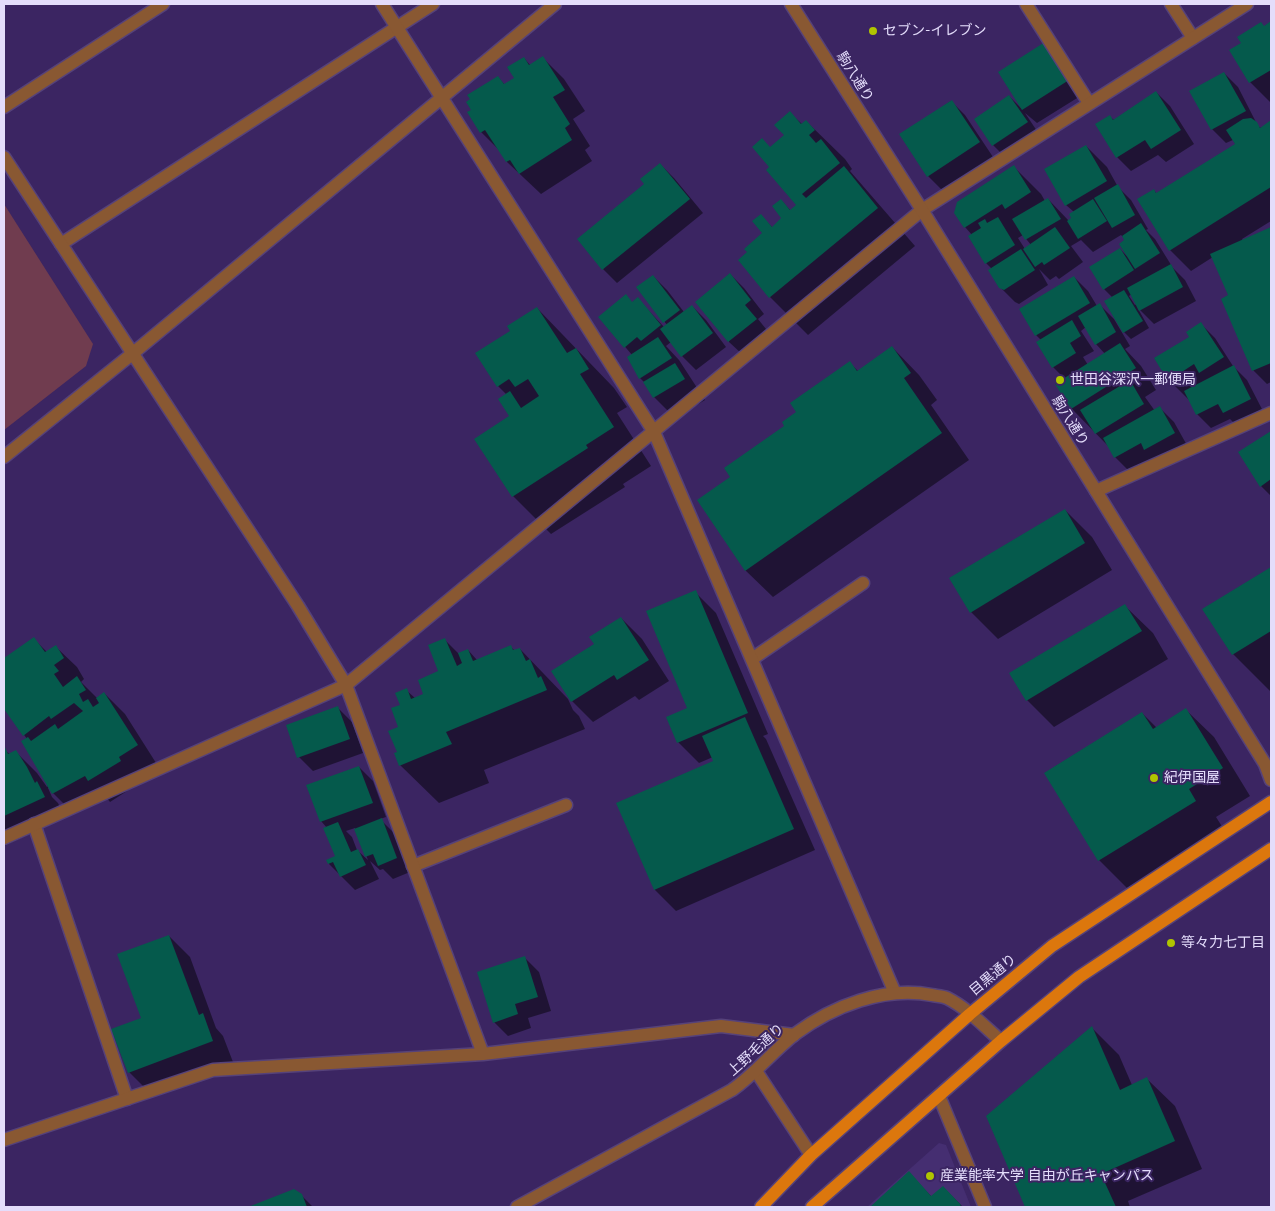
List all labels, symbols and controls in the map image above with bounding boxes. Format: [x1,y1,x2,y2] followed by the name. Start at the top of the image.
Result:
[883,23,986,39] place label: セブン-イレブン
[867,25,879,37] marker: セブン-イレブン
[833,49,877,105] street label: 駒八通り
[1070,372,1196,388] place label: 世田谷深沢一郵便局
[1054,374,1066,386] marker: 世田谷深沢一郵便局
[1048,393,1092,449] street label: 駒八通り
[1164,770,1220,786] place label: 紀伊国屋
[1148,772,1160,784] marker: 紀伊国屋
[1181,935,1265,951] place label: 等々力七丁目
[1165,937,1177,949] marker: 等々力七丁目
[966,951,1020,999] street label: 目黒通り
[724,1020,788,1080] street label: 上野毛通り
[940,1168,1154,1184] place label: 産業能率大学 自由が丘キャンパス
[924,1170,936,1182] marker: 産業能率大学 自由が丘キャンパス

